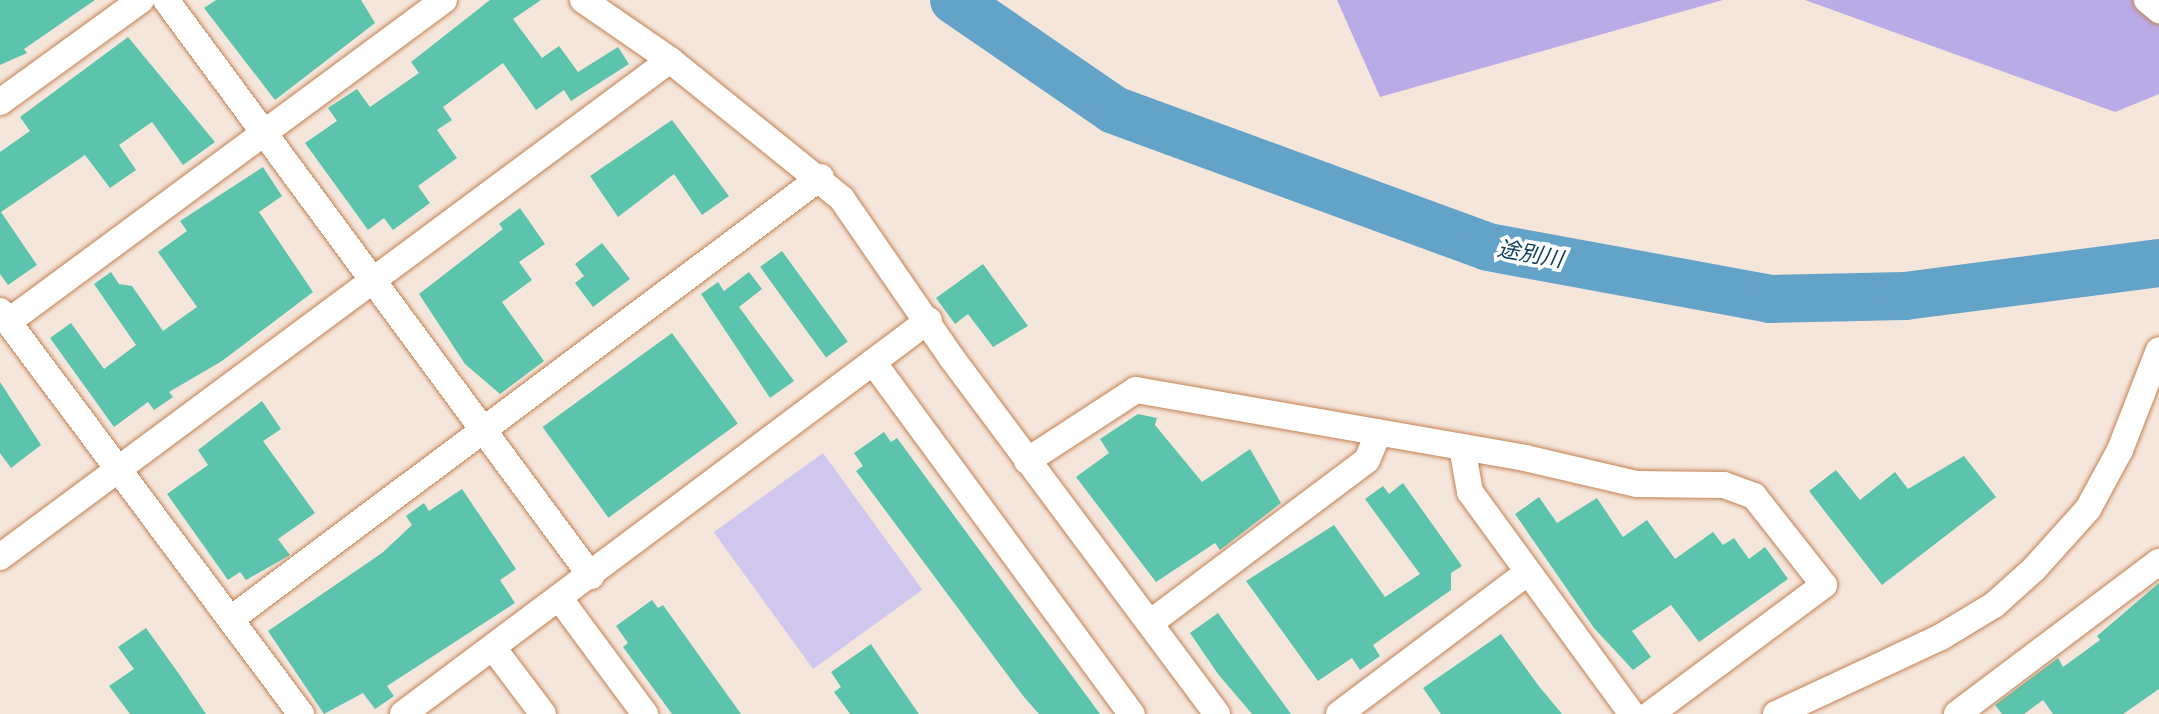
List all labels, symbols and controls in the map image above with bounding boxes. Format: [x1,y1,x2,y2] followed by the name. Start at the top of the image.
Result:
[1495,236,1565,274] water label: 途別川

